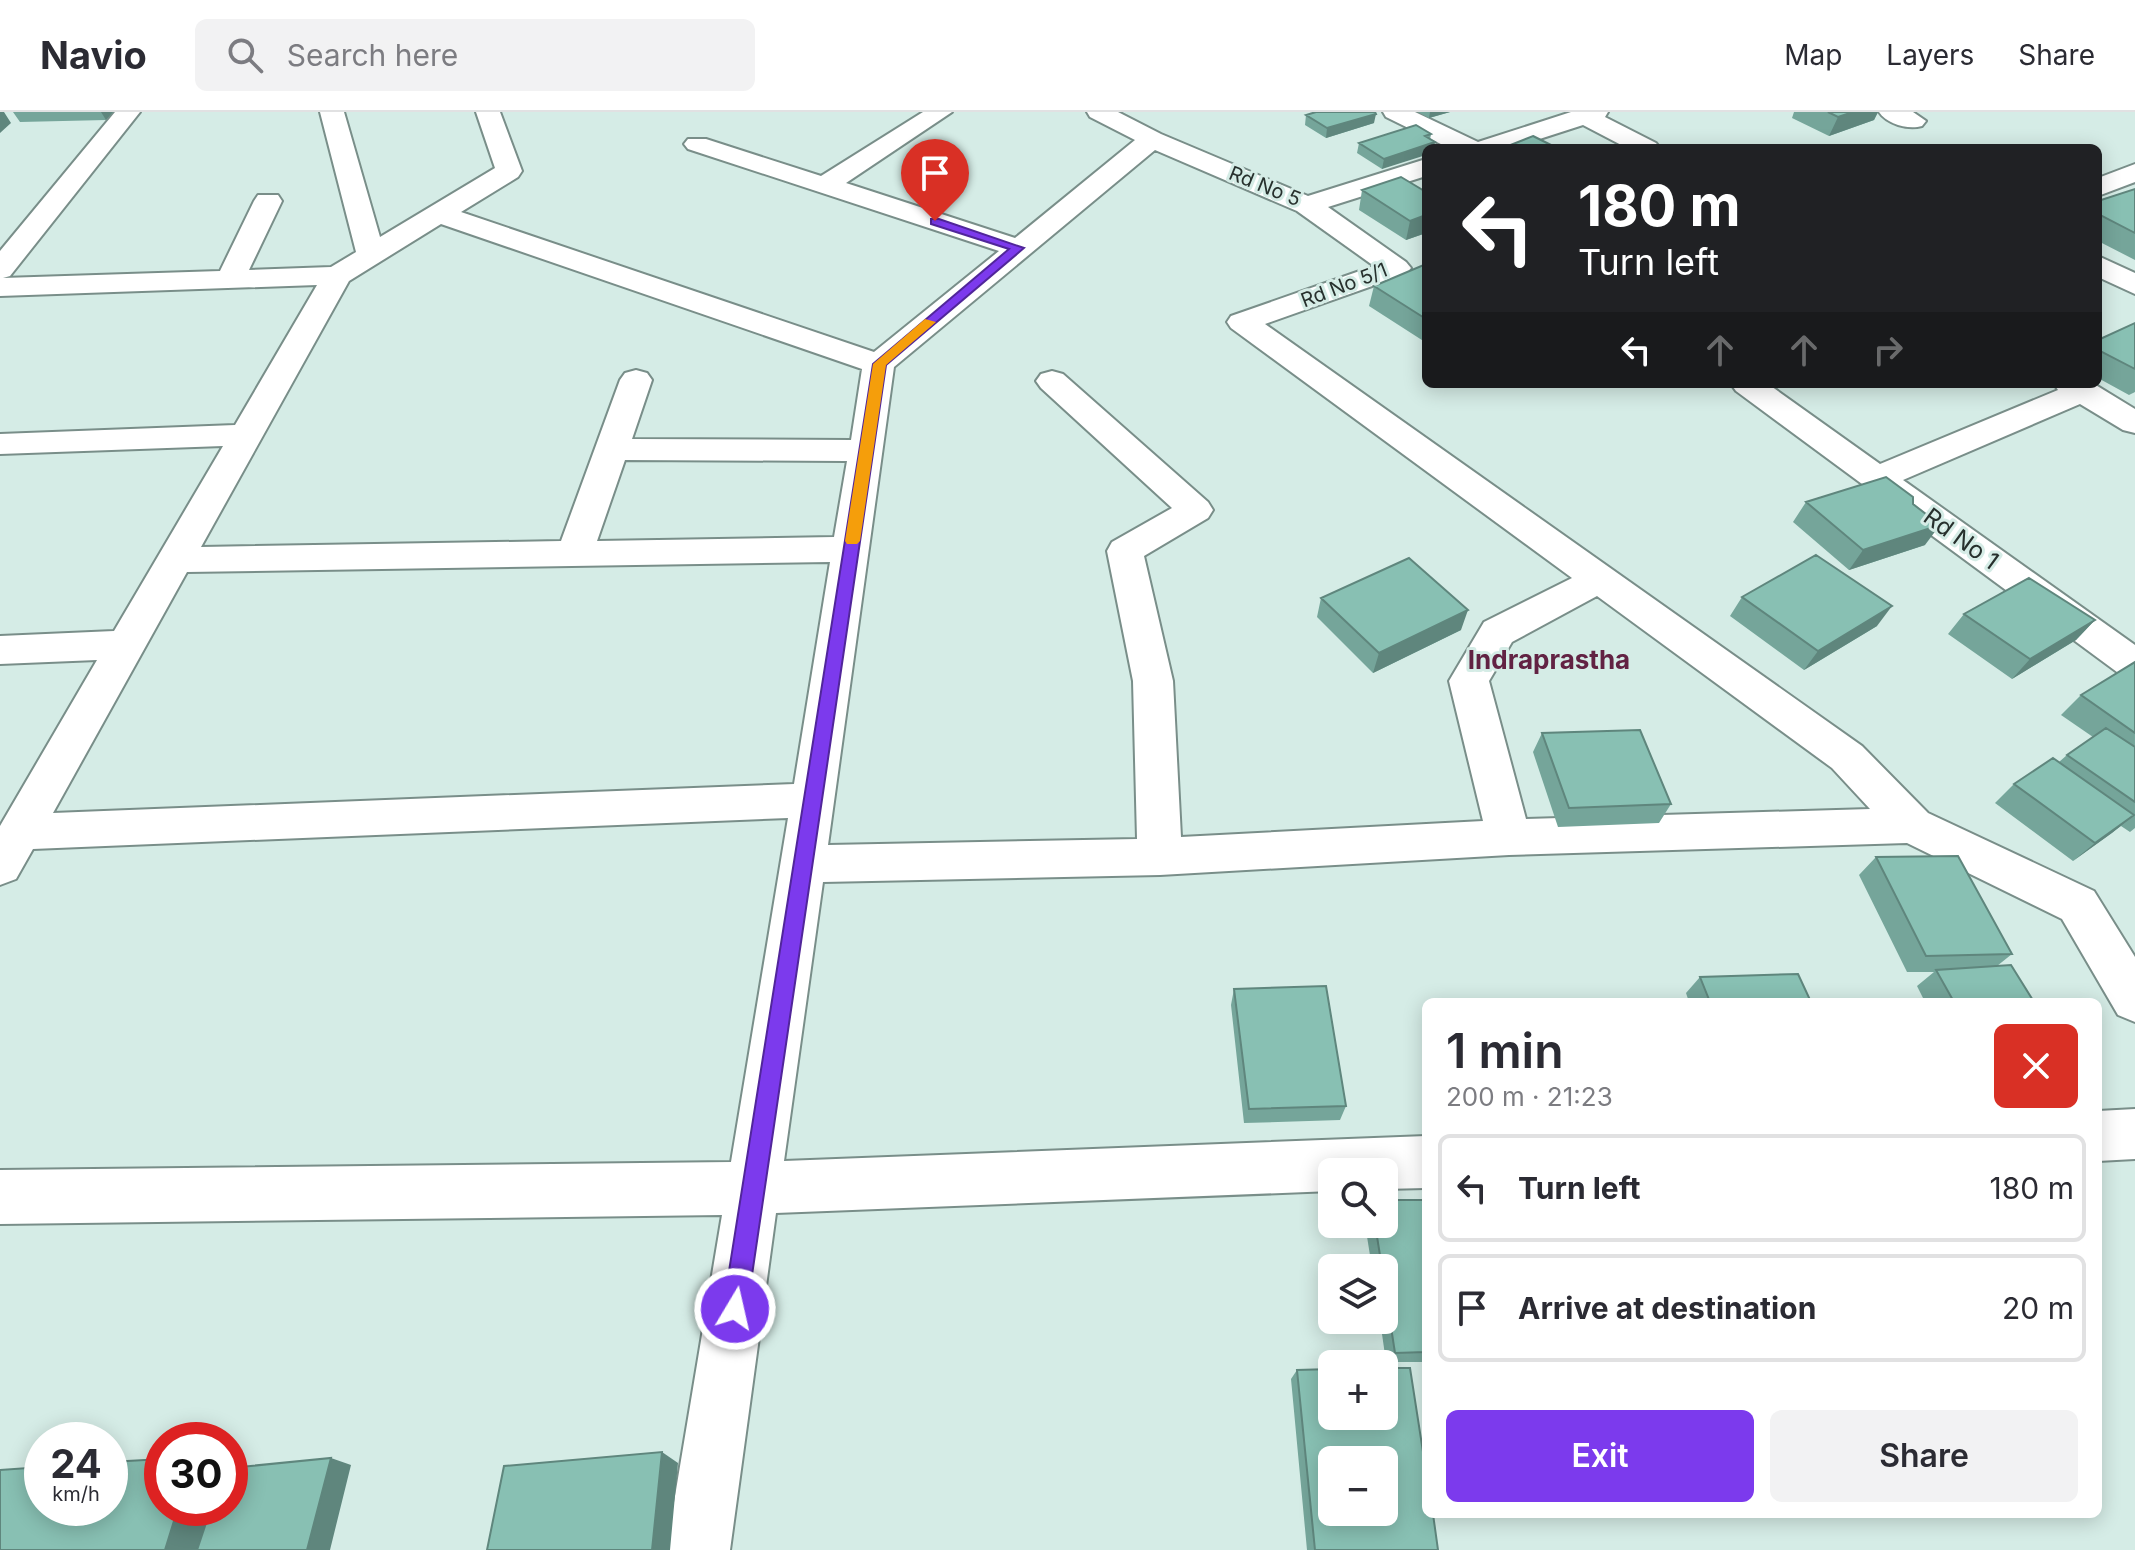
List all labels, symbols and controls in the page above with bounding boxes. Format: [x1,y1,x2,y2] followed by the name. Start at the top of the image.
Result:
[195,19,755,91] search box
[40,32,147,78] text: Navio
[223,33,267,77] icon: search
[287,37,458,73] text: Search here
[1784,38,1842,72] text: Map
[1886,38,1974,72] text: Layers
[2018,38,2095,72] text: Share
[901,139,969,221] pin
[913,151,957,195] icon: arrive
[1226,161,1304,211] street label: Rd No 5
[1578,172,1741,240] text: 180 m
[1446,176,1550,280] icon: left
[1578,240,1719,284] text: Turn left
[1297,258,1391,312] street label: Rd No 5/1
[1614,328,1658,372] icon: left
[1698,328,1742,372] icon: ahead
[1782,328,1826,372] icon: ahead
[1866,328,1910,372] icon: right
[1918,502,2004,575] street label: Rd No 1
[1468,644,1630,675] district label: Indraprastha
[1446,1021,1564,1080] text: 1 min
[1994,1024,2078,1108] button: close
[1446,1081,1613,1112] text: 200 m · 21:23
[1318,1158,1398,1526] map controls
[1318,1158,1398,1238] button: search
[1450,1166,1494,1210] icon: left
[1518,1170,1640,1206] text: Turn left
[1990,1170,2074,1206] text: 180 m
[1318,1254,1398,1334] button: layers
[693,1267,777,1351] position arrow
[1450,1286,1494,1330] icon: arrive
[1518,1290,1816,1326] text: Arrive at destination
[2002,1290,2074,1326] text: 20 m
[1318,1350,1398,1430] button: +
[1446,1410,1754,1502] button: Exit
[1770,1410,2078,1502] button: Share
[144,1422,248,1526] speed limit sign: 30
[50,1439,102,1488] text: 24
[1318,1446,1398,1526] button: −
[52,1482,100,1506] text: km/h

